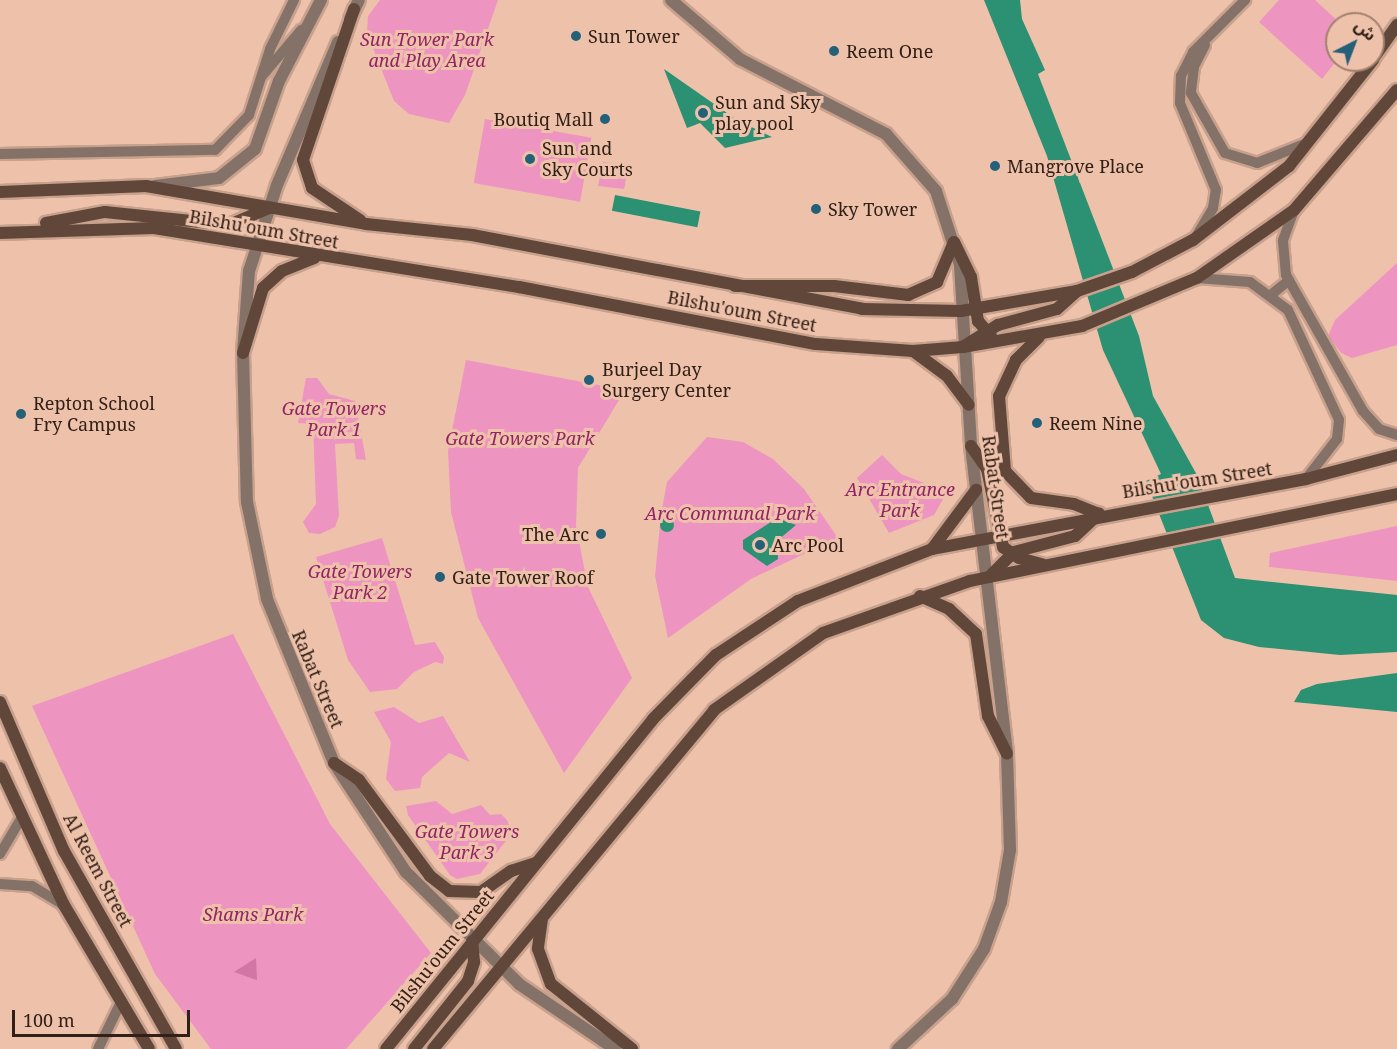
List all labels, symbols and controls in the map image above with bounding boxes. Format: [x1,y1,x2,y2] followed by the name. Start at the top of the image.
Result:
[1325,12,1385,72] north arrow
[1350,15,1381,46] text: ش
[588,25,680,47] place label: Sun Tower
[360,29,494,72] park label: Sun Tower Park and Play Area
[569,29,583,43] marker: Sun Tower
[846,40,933,62] place label: Reem One
[827,44,841,58] marker: Reem One
[715,92,820,134] place label: Sun and Sky play pool
[696,106,710,120] marker: Sun and Sky play pool
[493,108,593,130] place label: Boutiq Mall
[598,112,612,126] marker: Boutiq Mall
[542,138,633,180] place label: Sun and Sky Courts
[523,152,537,166] marker: Sun and Sky Courts
[1007,155,1144,177] place label: Mangrove Place
[988,159,1002,173] marker: Mangrove Place
[828,198,917,220] place label: Sky Tower
[809,202,823,216] marker: Sky Tower
[188,205,340,253] street label: Bilshu'oum Street
[666,286,818,336] street label: Bilshu'oum Street
[602,359,731,401] place label: Burjeel Day Surgery Center
[580,371,598,389] marker: Burjeel Day Surgery Center
[33,393,155,436] place label: Repton School Fry Campus
[282,398,386,440] park label: Gate Towers Park 1
[14,407,28,421] marker: Repton School Fry Campus
[1049,412,1142,434] place label: Reem Nine
[1030,416,1044,430] marker: Reem Nine
[445,427,595,449] park label: Gate Towers Park
[978,434,1014,540] street label: Rabat Street
[1121,457,1273,503] street label: Bilshu'oum Street
[845,479,955,522] park label: Arc Entrance Park
[645,502,815,524] park label: Arc Communal Park
[522,523,589,545] place label: The Arc
[594,527,608,541] marker: The Arc
[772,534,844,556] place label: Arc Pool
[753,538,767,552] marker: Arc Pool
[308,561,412,604] park label: Gate Towers Park 2
[452,566,594,588] place label: Gate Tower Roof
[433,570,447,584] marker: Gate Tower Roof
[288,627,348,731] street label: Rabat Street
[59,809,137,931] street label: Al Reem Street
[415,821,519,864] park label: Gate Towers Park 3
[386,885,498,1017] street label: Bilshu'oum Street
[203,903,303,925] park label: Shams Park
[15,998,194,1036] scale bar
[23,1008,75,1032] text: 100 m

